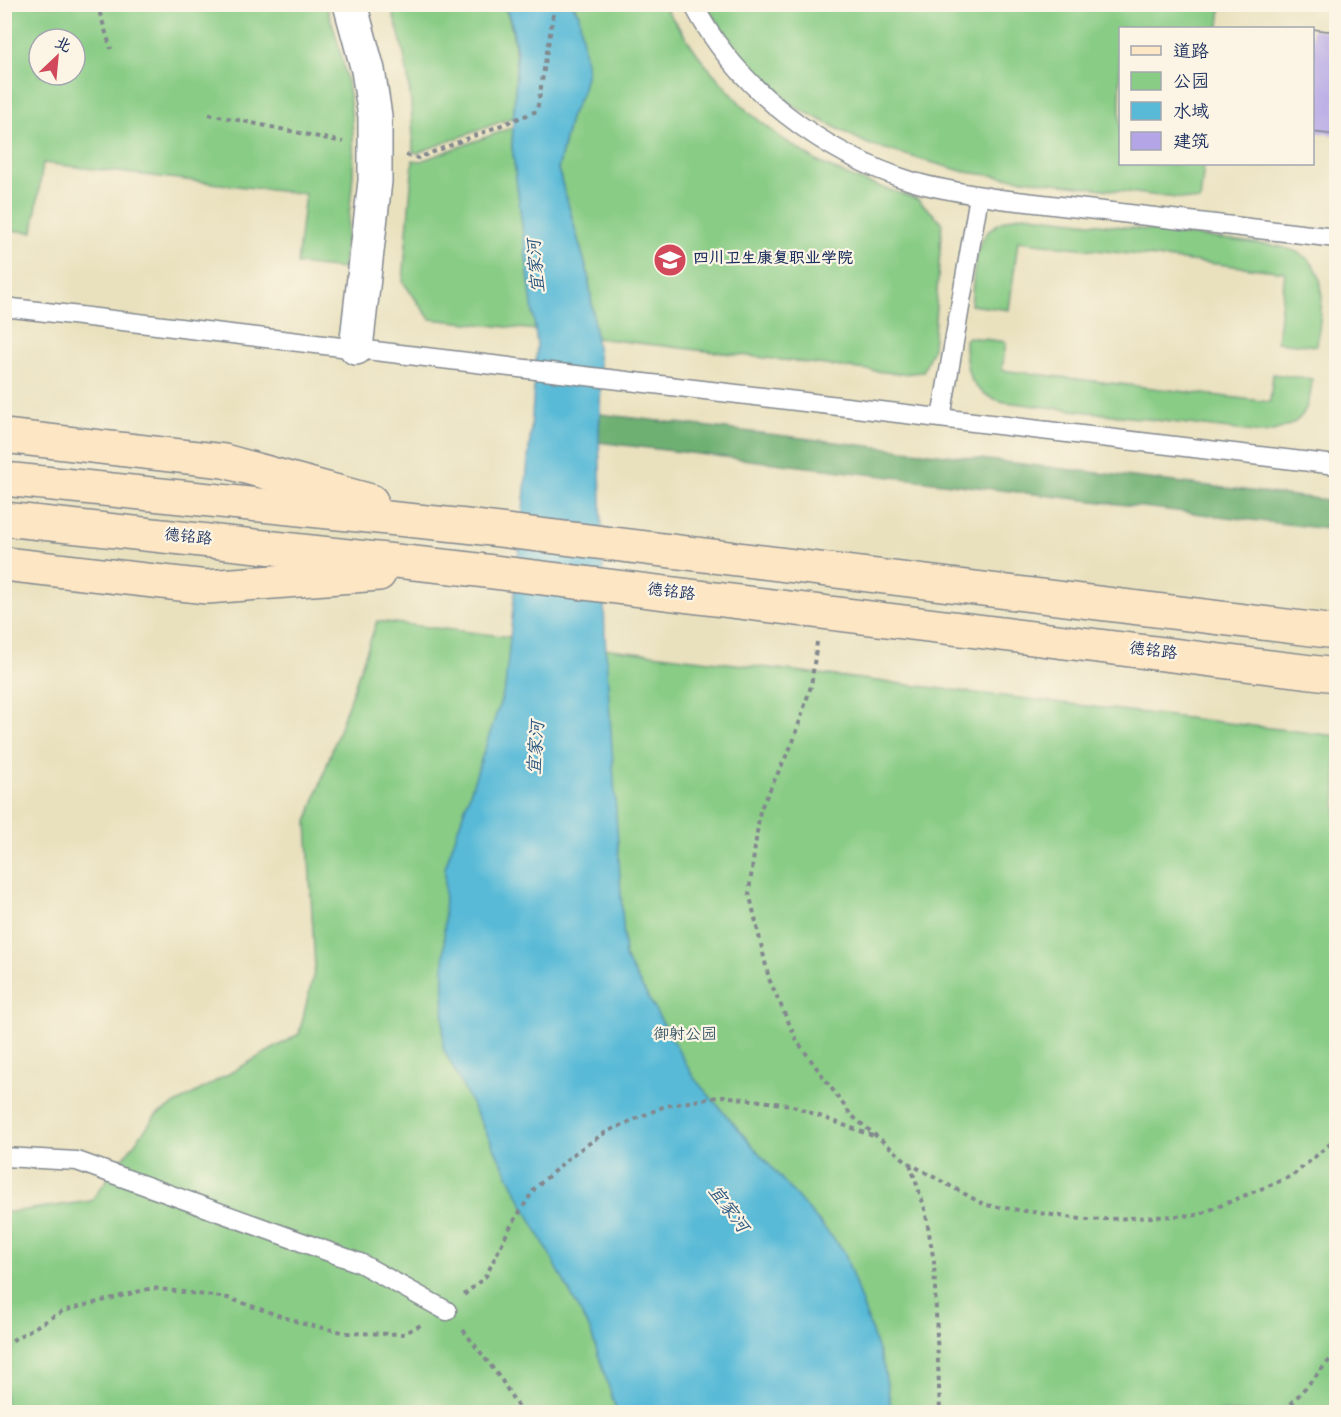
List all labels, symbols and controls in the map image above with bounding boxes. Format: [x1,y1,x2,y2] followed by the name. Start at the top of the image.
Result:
[27,27,87,87] north arrow
[1119,27,1314,165] legend
[51,34,74,59] text: 北
[1173,42,1209,64] text: 道路
[1173,72,1209,94] text: 公园
[1173,102,1209,124] text: 水域
[1173,132,1209,154] text: 建筑
[524,235,551,294] water label: 宜家河
[652,242,688,278] school or university icon: 四川卫生康复职业学院
[693,249,853,270] place label: 四川卫生康复职业学院
[163,525,213,551] street label: 德铭路
[646,580,696,606] street label: 德铭路
[1128,639,1178,665] street label: 德铭路
[525,717,551,776] water label: 宜家河
[653,1026,717,1046] park label: 御射公园
[702,1182,754,1240] water label: 宜家河

